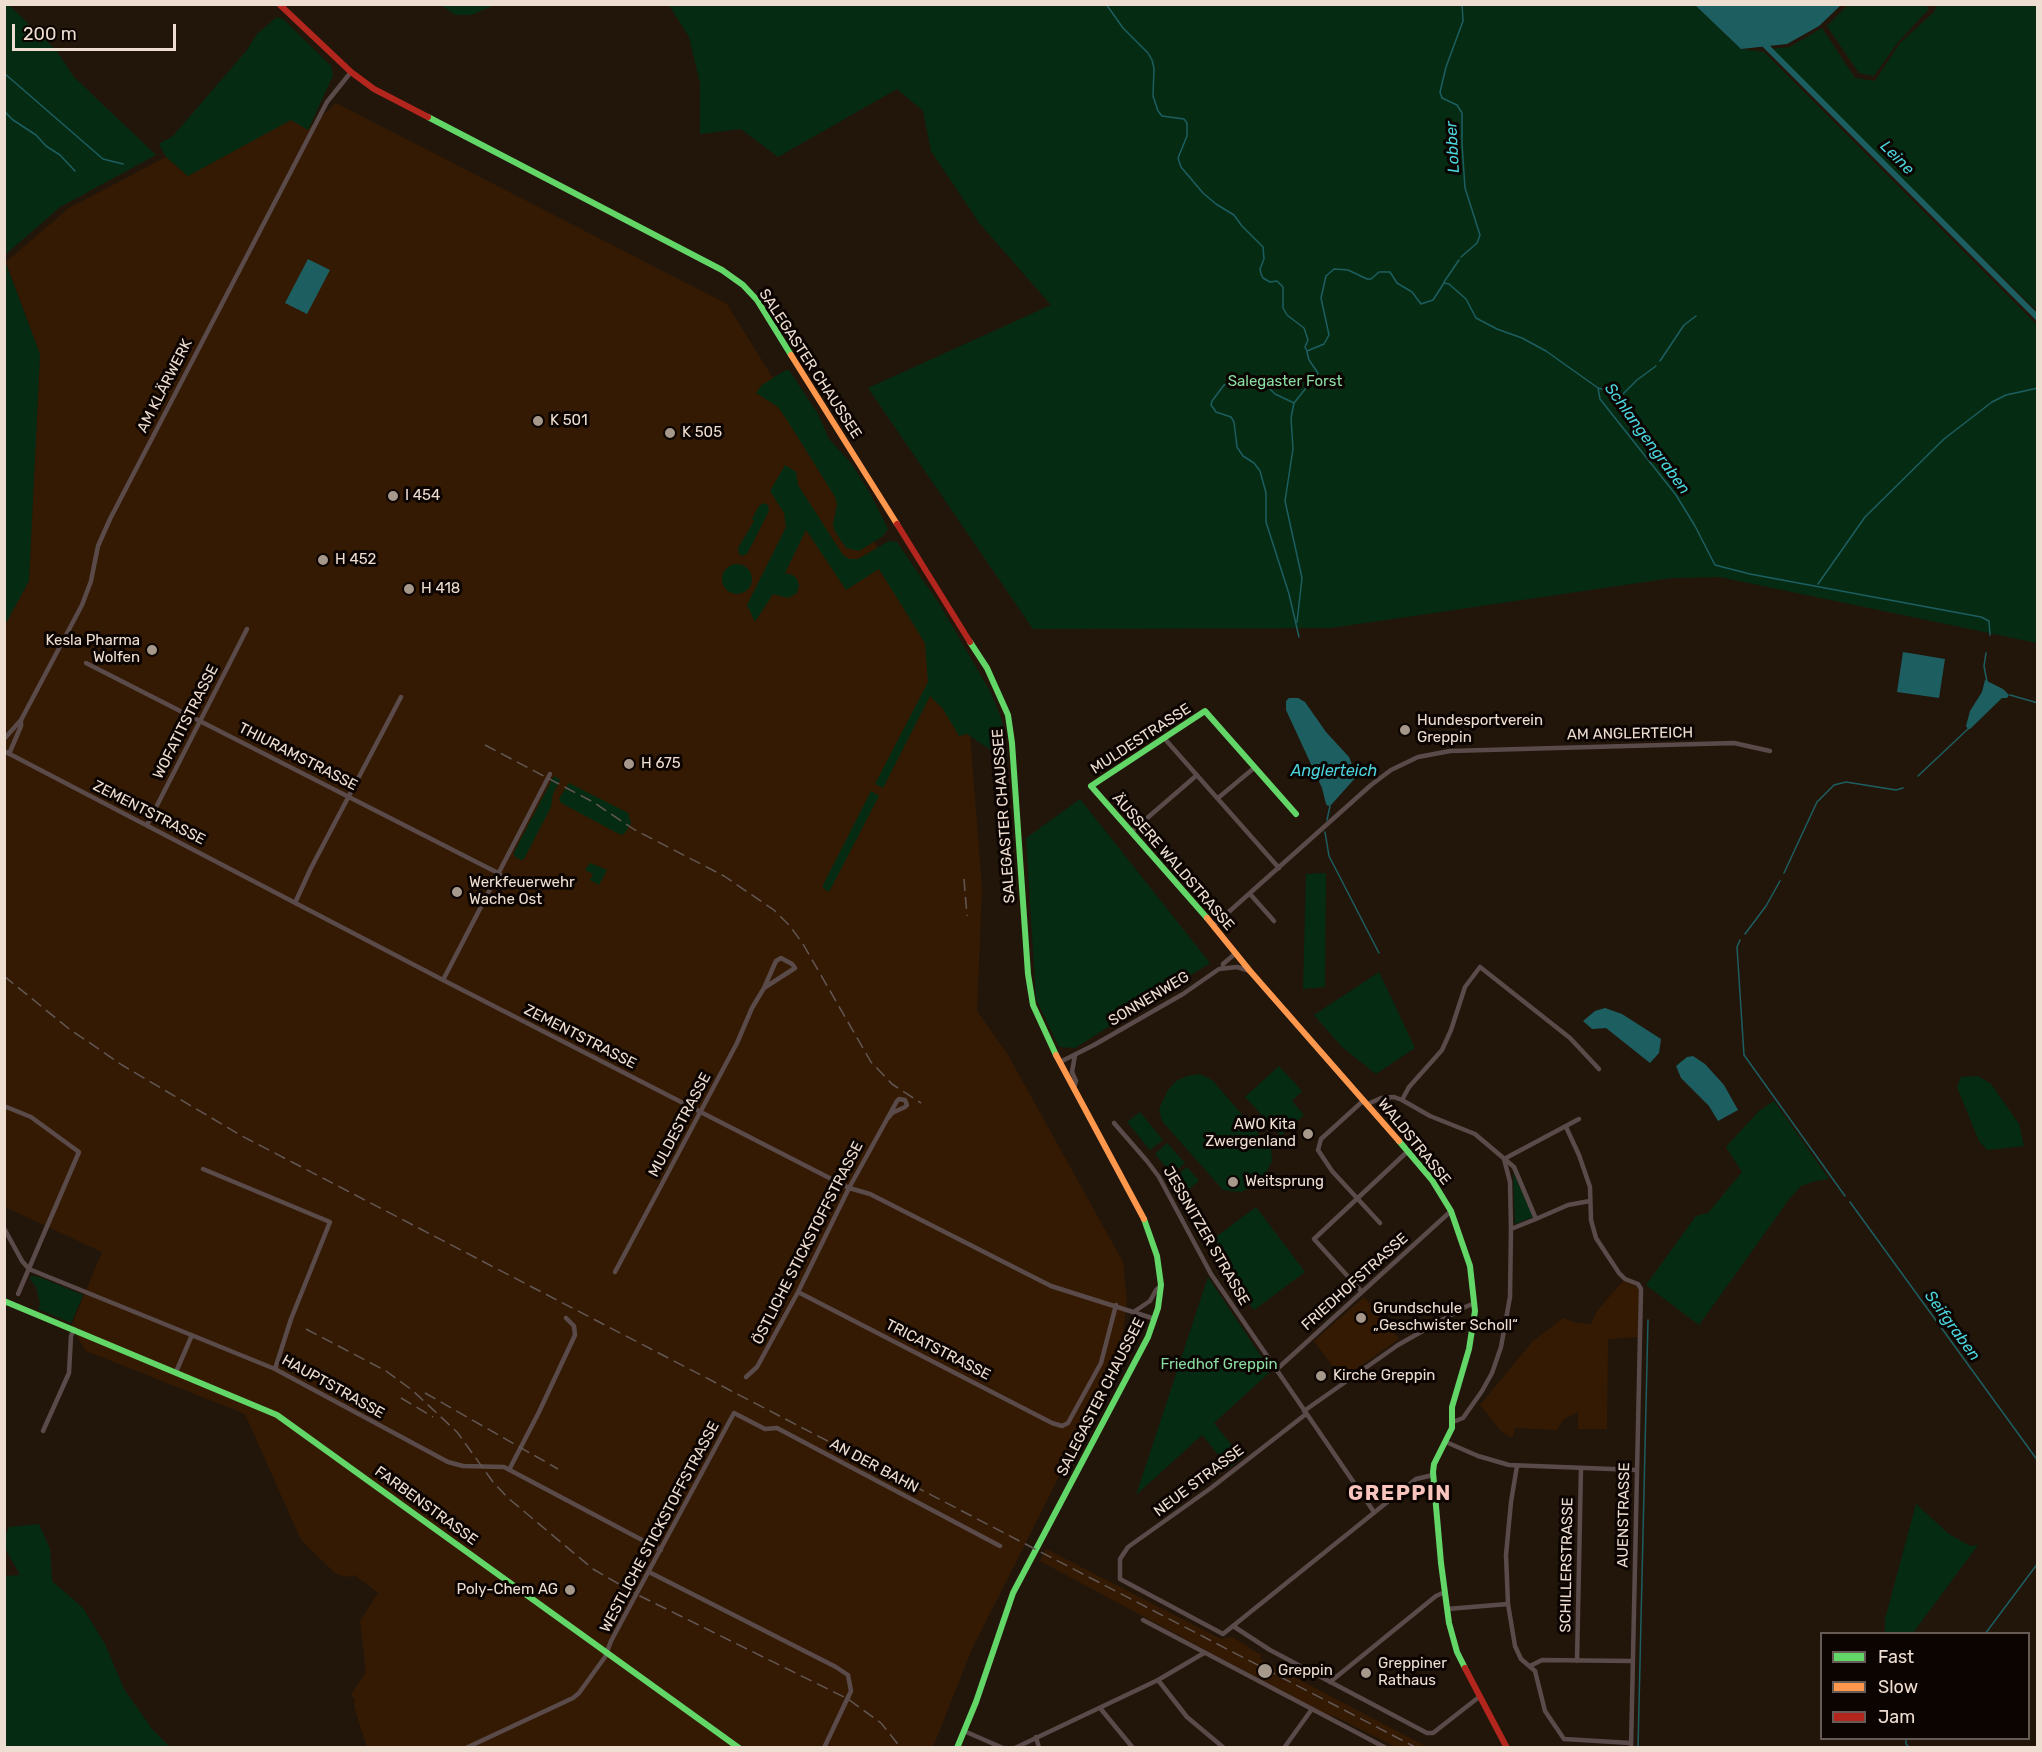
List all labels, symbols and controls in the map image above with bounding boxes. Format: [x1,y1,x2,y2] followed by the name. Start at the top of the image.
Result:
[15,12,178,50] scale bar
[23,23,77,45] text: 200 m
[1442,121,1464,173] water label: Lobber
[1876,137,1918,179] water label: Leine
[755,286,865,442] street label: SALEGASTER CHAUSSEE
[134,336,196,436] street label: AM KLÄRWERK
[1228,373,1342,391] park label: Salegaster Forst
[1600,380,1694,498] water label: Schlangengraben
[550,412,588,430] place label: K 501
[531,414,545,428] marker: K 501
[682,424,722,442] place label: K 505
[663,426,677,440] marker: K 505
[405,487,440,505] place label: I 454
[386,489,400,503] marker: I 454
[335,551,376,569] place label: H 452
[316,553,330,567] marker: H 452
[421,580,460,598] place label: H 418
[402,582,416,596] marker: H 418
[45,632,140,667] place label: Kesla Pharma Wolfen
[145,643,159,657] marker: Kesla Pharma Wolfen
[149,662,223,782] street label: WOFATITSTRASSE
[1088,700,1194,778] street label: MULDESTRASSE
[1417,712,1543,747] place label: Hundesportverein Greppin
[235,719,361,795] street label: THIURAMSTRASSE
[1398,723,1412,737] marker: Hundesportverein Greppin
[1567,724,1693,744] street label: AM ANGLERTEICH
[989,728,1019,904] street label: SALEGASTER CHAUSSEE
[641,755,681,773] place label: H 675
[622,757,636,771] marker: H 675
[1291,761,1377,781] water label: Anglerteich
[90,777,208,849] street label: ZEMENTSTRASSE
[1108,789,1238,935] street label: ÄUSSERE WALDSTRASSE
[469,874,575,909] place label: Werkfeuerwehr Wache Ost
[450,885,464,899] marker: Werkfeuerwehr Wache Ost
[1105,968,1193,1030] street label: SONNENWEG
[521,1001,639,1073] street label: ZEMENTSTRASSE
[645,1070,715,1180] street label: MULDESTRASSE
[1374,1095,1454,1189] street label: WALDSTRASSE
[1205,1116,1296,1151] place label: AWO Kita Zwergenland
[1301,1127,1315,1141] marker: AWO Kita Zwergenland
[749,1138,867,1348] street label: ÖSTLICHE STICKSTOFFSTRASSE
[1159,1163,1253,1309] street label: JESSNITZER STRASSE
[1245,1173,1324,1191] place label: Weitsprung
[1226,1175,1240,1189] marker: Weitsprung
[1298,1229,1412,1335] street label: FRIEDHOFSTRASSE
[1920,1287,1984,1365] water label: Seifgraben
[1373,1300,1518,1335] place label: Grundschule „Geschwister Scholl“
[1354,1311,1368,1325] marker: Grundschule „Geschwister Scholl“
[1053,1315,1149,1479] street label: SALEGASTER CHAUSSEE
[882,1316,994,1384] street label: TRICATSTRASSE
[278,1351,388,1423] street label: HAUPTSTRASSE
[1160,1356,1278,1374] park label: Friedhof Greppin
[1333,1367,1435,1385] place label: Kirche Greppin
[1314,1369,1328,1383] marker: Kirche Greppin
[597,1418,723,1636] street label: WESTLICHE STICKSTOFFSTRASSE
[826,1435,922,1497] street label: AN DER BAHN
[1150,1441,1248,1521] street label: NEUE STRASSE
[1614,1462,1634,1568] street label: AUENSTRASSE
[371,1463,481,1549] street label: FARBENSTRASSE
[1348,1481,1452,1507] district label: GREPPIN
[1557,1497,1577,1633] street label: SCHILLERSTRASSE
[456,1581,558,1599] place label: Poly-Chem AG
[563,1583,577,1597] marker: Poly-Chem AG
[1820,1632,2030,1740] legend
[1878,1646,1914,1668] text: Fast
[1378,1655,1447,1690] place label: Greppiner Rathaus
[1256,1662,1274,1680] marker: Greppin
[1278,1662,1333,1680] place label: Greppin
[1359,1666,1373,1680] marker: Greppiner Rathaus
[1878,1676,1918,1698] text: Slow
[1878,1706,1915,1728] text: Jam

